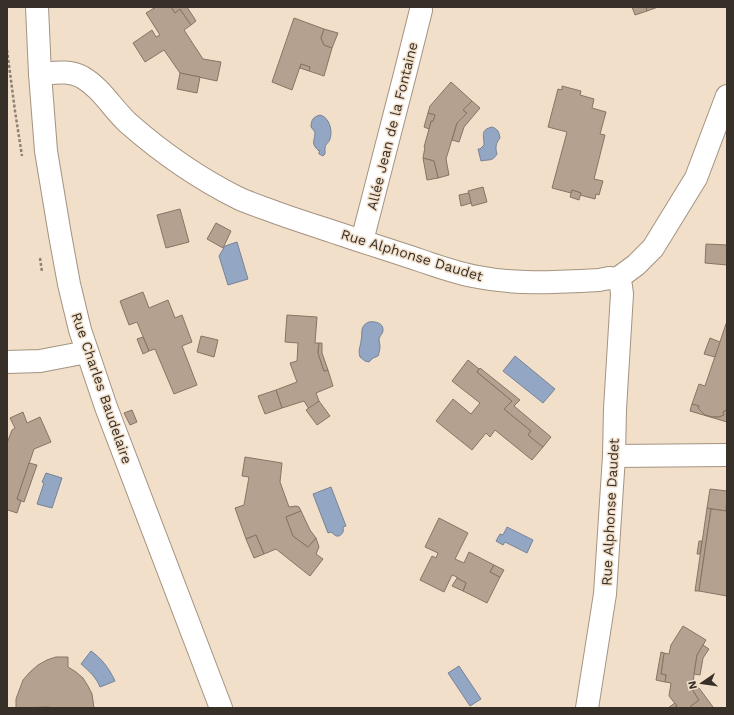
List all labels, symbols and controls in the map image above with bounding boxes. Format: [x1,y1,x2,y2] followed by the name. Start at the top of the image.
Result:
[363,40,421,212] street label: Allée Jean de la Fontaine
[339,226,485,284] street label: Rue Alphonse Daudet
[69,310,135,466] street label: Rue Charles Baudelaire
[598,438,622,586] street label: Rue Alphonse Daudet
[682,663,722,703] north arrow
[685,680,700,691] text: N

